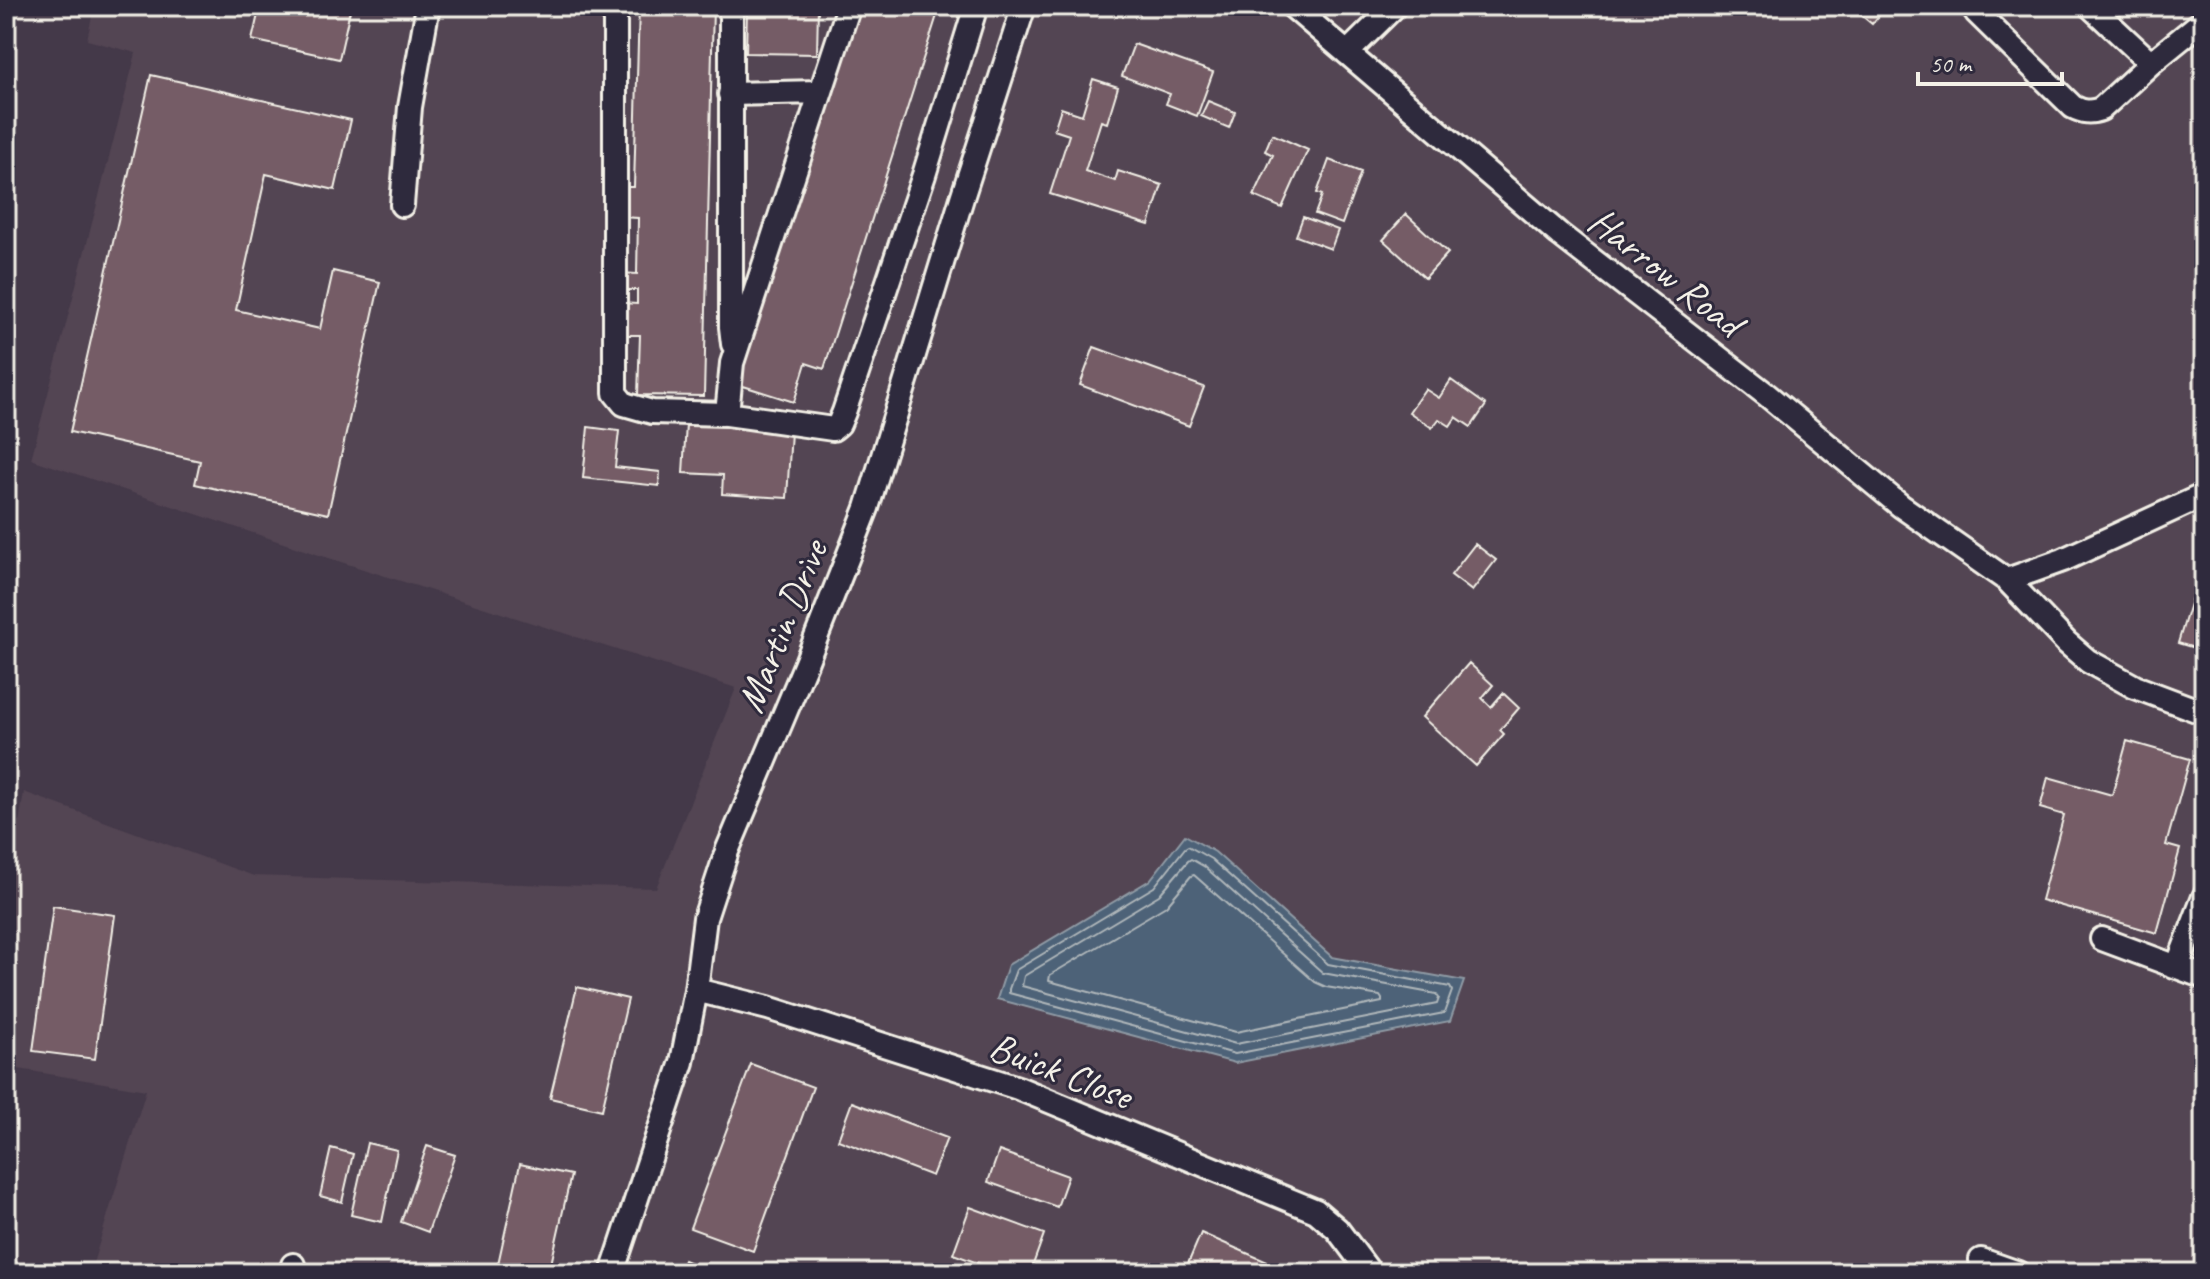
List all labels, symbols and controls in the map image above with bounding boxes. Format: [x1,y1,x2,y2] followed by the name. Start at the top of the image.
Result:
[1918,36,2062,86] scale bar
[1930,49,1973,79] text: 50 m
[1578,196,1757,351] street label: Harrow Road
[725,530,840,720] street label: Martin Drive
[982,1021,1142,1122] street label: Buick Close

